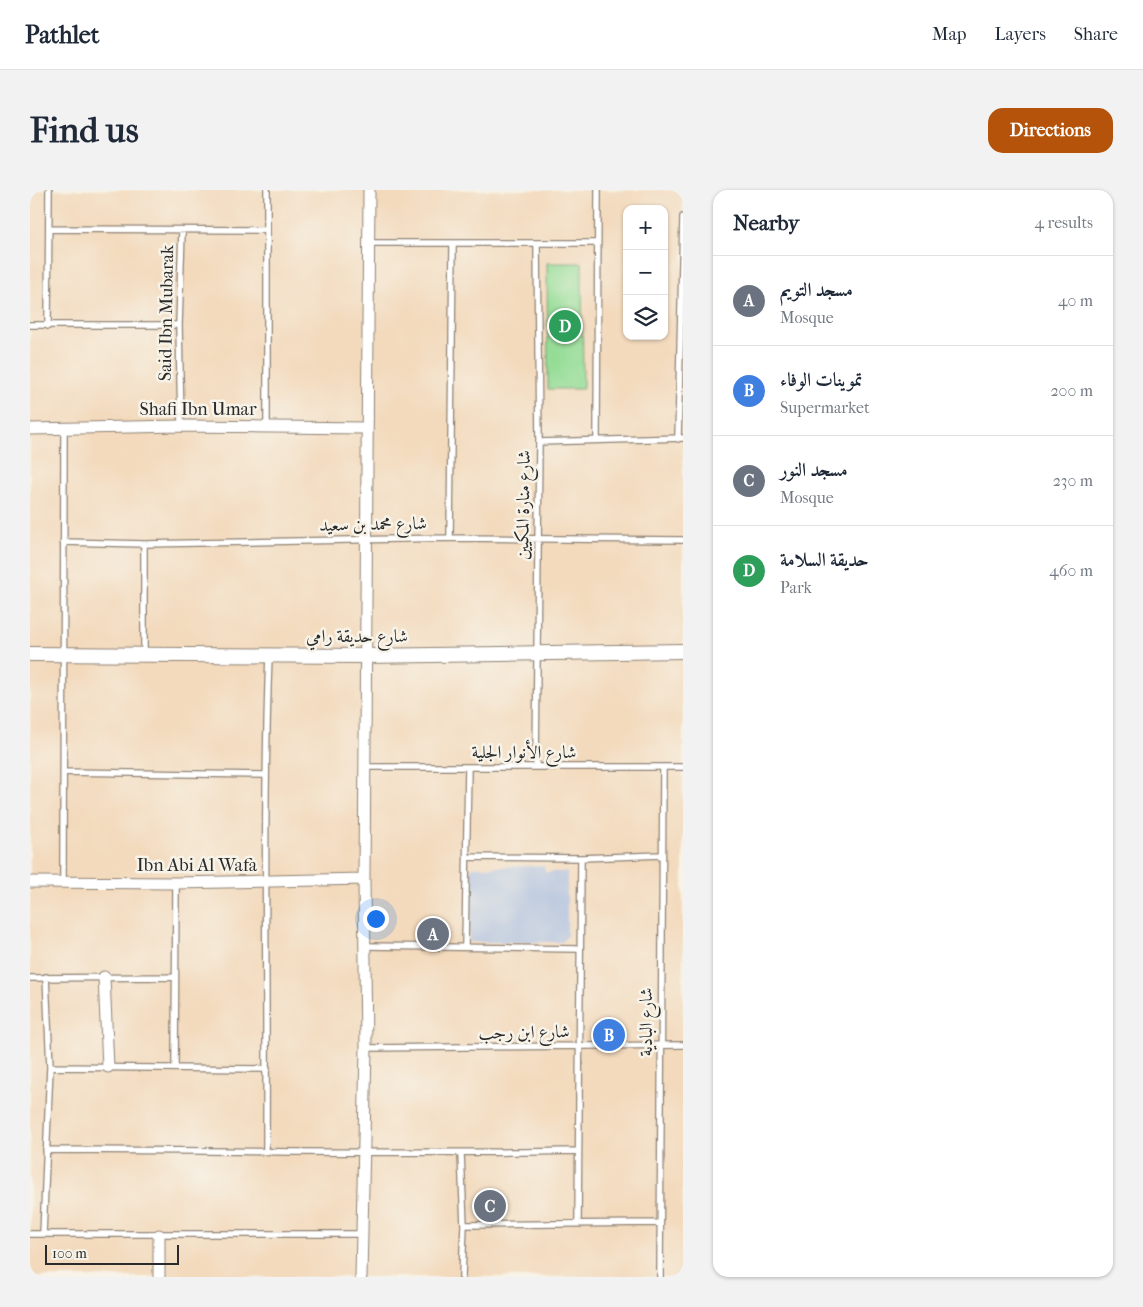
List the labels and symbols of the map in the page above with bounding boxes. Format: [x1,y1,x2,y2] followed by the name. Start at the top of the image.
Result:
[155,244,178,381] street label: Said Ibn Mubarak
[549,307,581,345] pin: D
[139,399,257,420] street label: Shafi Ibn Umar
[512,450,539,560] street label: شارع منارة المكيين
[319,513,427,540] street label: شارع محمد بن سعيد
[306,626,408,651] street label: شارع حديقة رامي
[471,739,577,767] street label: شارع الأنوار الجلية
[137,855,258,876] street label: Ibn Abi Al Wafa
[363,906,389,932] your location
[417,915,449,953] pin: A
[636,987,661,1057] street label: شارع البادية
[593,1016,625,1054] pin: B
[478,1021,570,1048] street label: شارع ابن رجب
[474,1187,506,1225] pin: C
[45,1242,179,1265] scale bar

